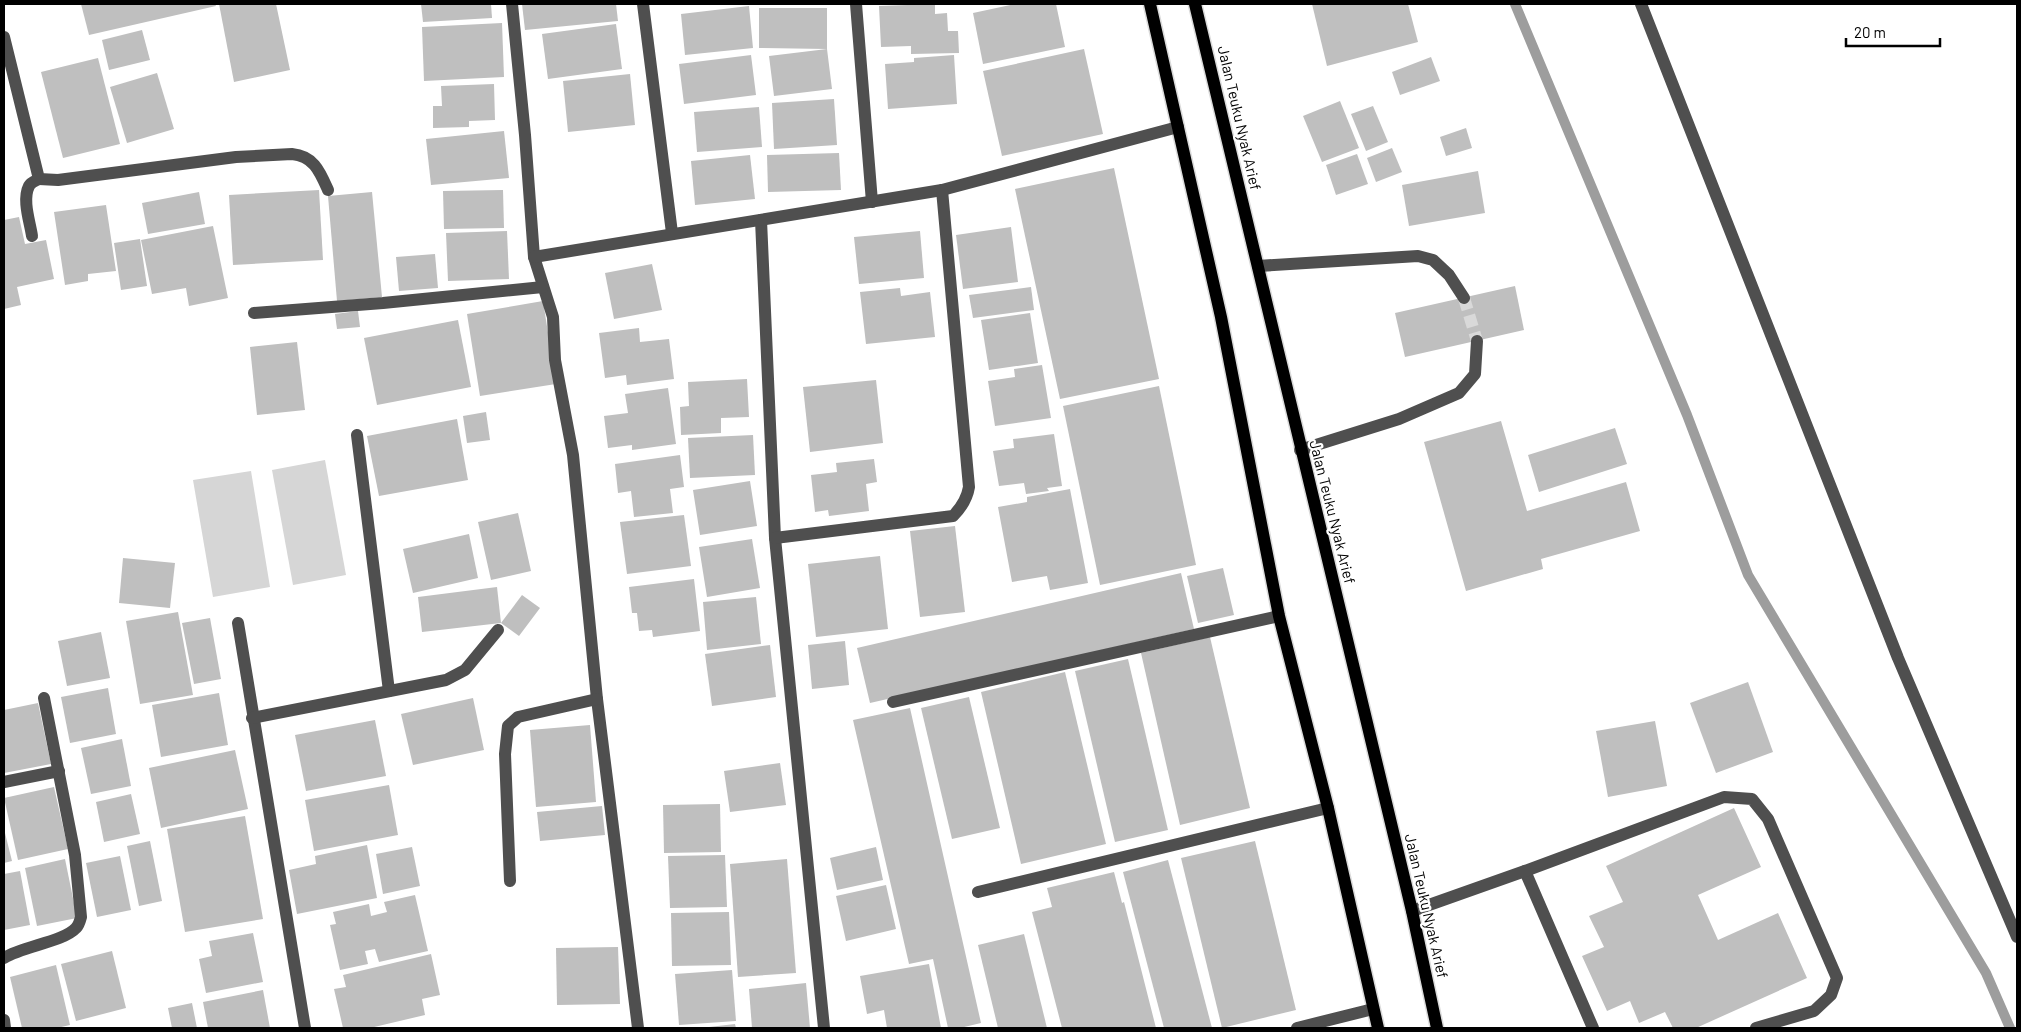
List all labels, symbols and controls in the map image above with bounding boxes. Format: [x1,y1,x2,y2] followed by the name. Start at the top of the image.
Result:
[1846,15,1940,47] scale bar
[1854,23,1886,41] text: 20 m
[1215,44,1265,192] street label: Jalan Teuku Nyak Arief
[1306,438,1360,585] street label: Jalan Teuku Nyak Arief
[1402,832,1452,980] street label: Jalan Teuku Nyak Arief

